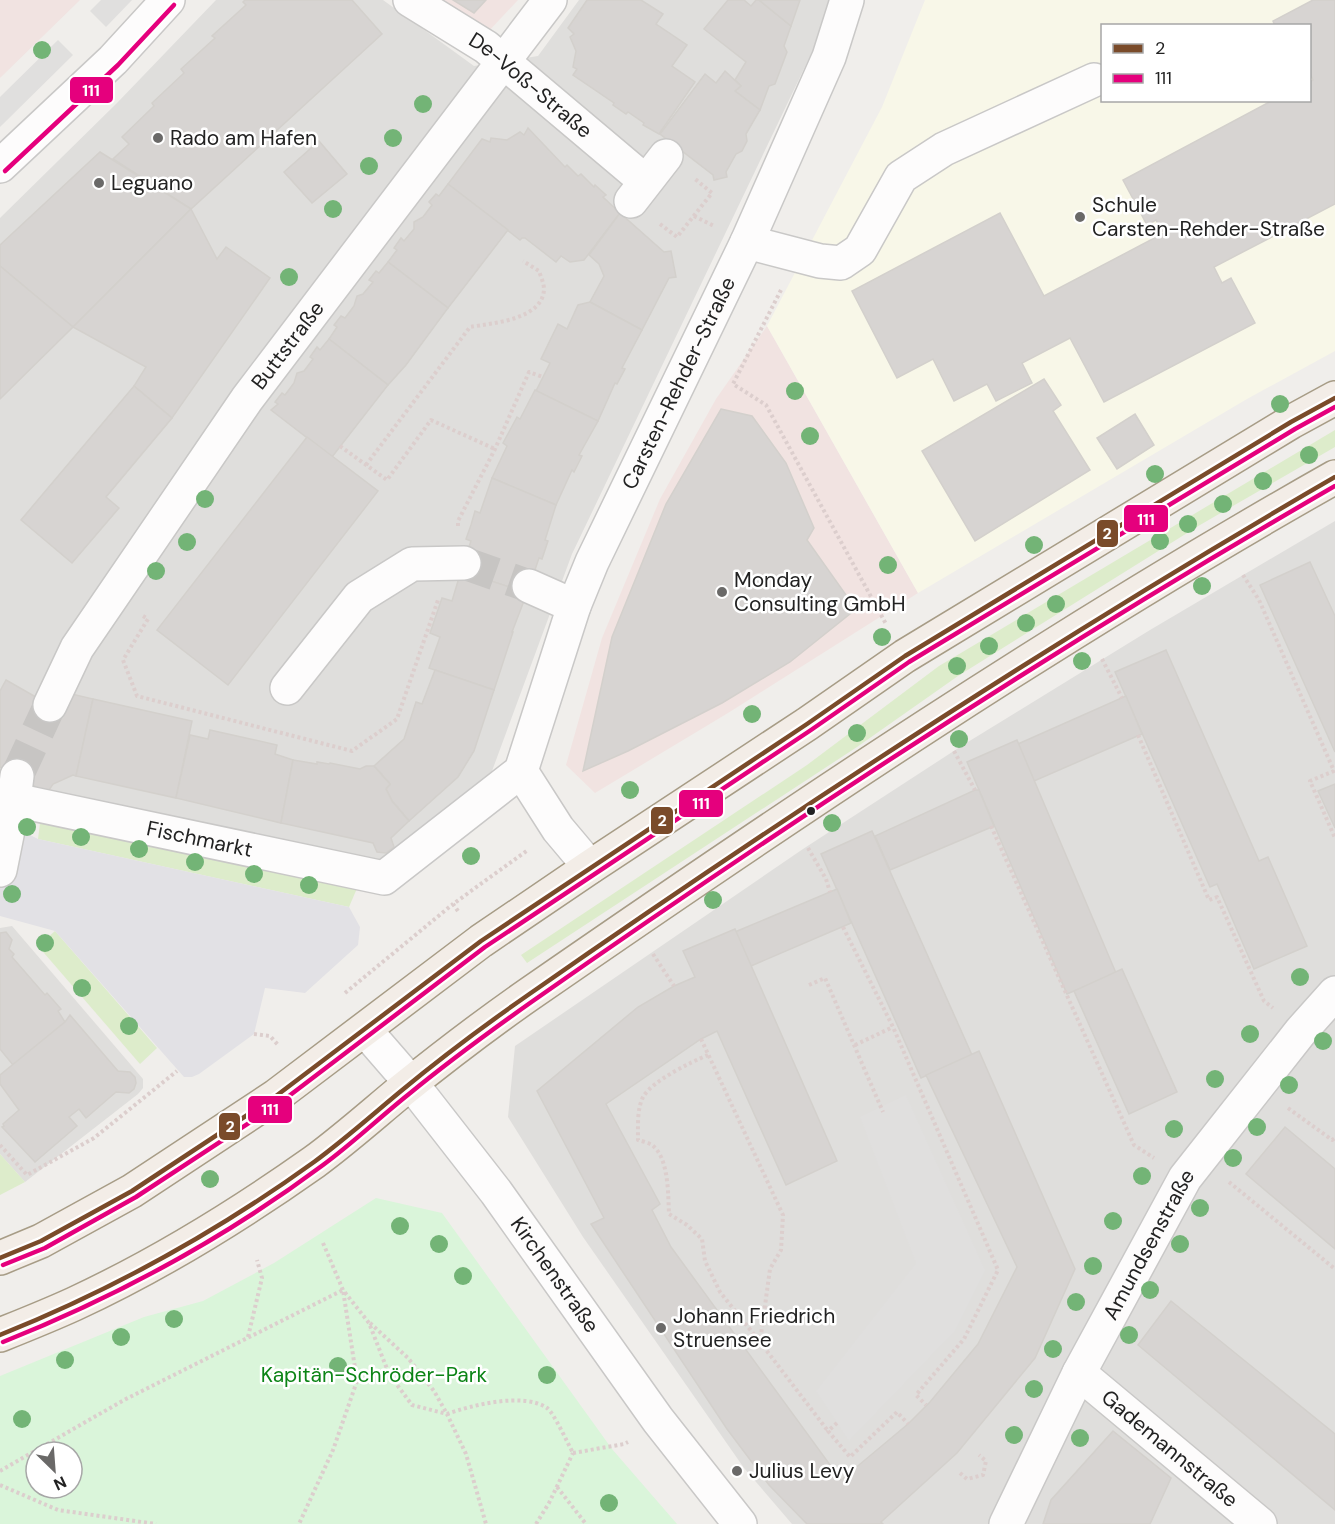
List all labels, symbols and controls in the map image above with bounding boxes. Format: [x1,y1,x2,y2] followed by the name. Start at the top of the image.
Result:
[1101,24,1311,102] legend
[464,26,598,145] street label: De-Voß-Straße
[1155,36,1165,60] text: 2
[1155,66,1172,90] text: 111
[69,76,114,104] line badge: 111
[82,80,100,101] text: 111
[170,124,317,152] place label: Rado am Hafen
[151,131,165,145] marker: Rado am Hafen
[111,169,193,197] place label: Leguano
[92,176,106,190] marker: Leguano
[1092,191,1325,243] place label: Schule Carsten-Rehder-Straße
[1073,210,1087,224] marker: Schule Carsten-Rehder-Straße
[615,272,742,494] street label: Carsten-Rehder-Straße
[245,295,330,395] street label: Buttstraße
[1123,504,1169,533] line badge: 111
[1137,509,1155,530] text: 111
[1096,519,1119,548] line badge: 2
[1102,523,1112,544] text: 2
[734,566,906,618] place label: Monday Consulting GmbH
[715,585,729,599] marker: Monday Consulting GmbH
[678,789,724,818] line badge: 111
[692,793,710,814] text: 111
[805,805,817,817] unlabelled marker
[650,806,674,835] line badge: 2
[657,810,667,831] text: 2
[144,814,255,864] street label: Fischmarkt
[247,1095,293,1124] line badge: 111
[261,1099,279,1120] text: 111
[218,1112,241,1141] line badge: 2
[225,1116,235,1137] text: 2
[1097,1163,1201,1325] street label: Amundsenstraße
[504,1211,606,1338] street label: Kirchenstraße
[673,1302,835,1354] place label: Johann Friedrich Struensee
[654,1321,668,1335] marker: Johann Friedrich Struensee
[261,1361,488,1389] park label: Kapitän-Schröder-Park
[1095,1383,1244,1514] street label: Gademannstraße
[24,1440,84,1500] north arrow
[749,1457,855,1485] place label: Julius Levy
[730,1464,744,1478] marker: Julius Levy
[50,1471,70,1495] text: N

